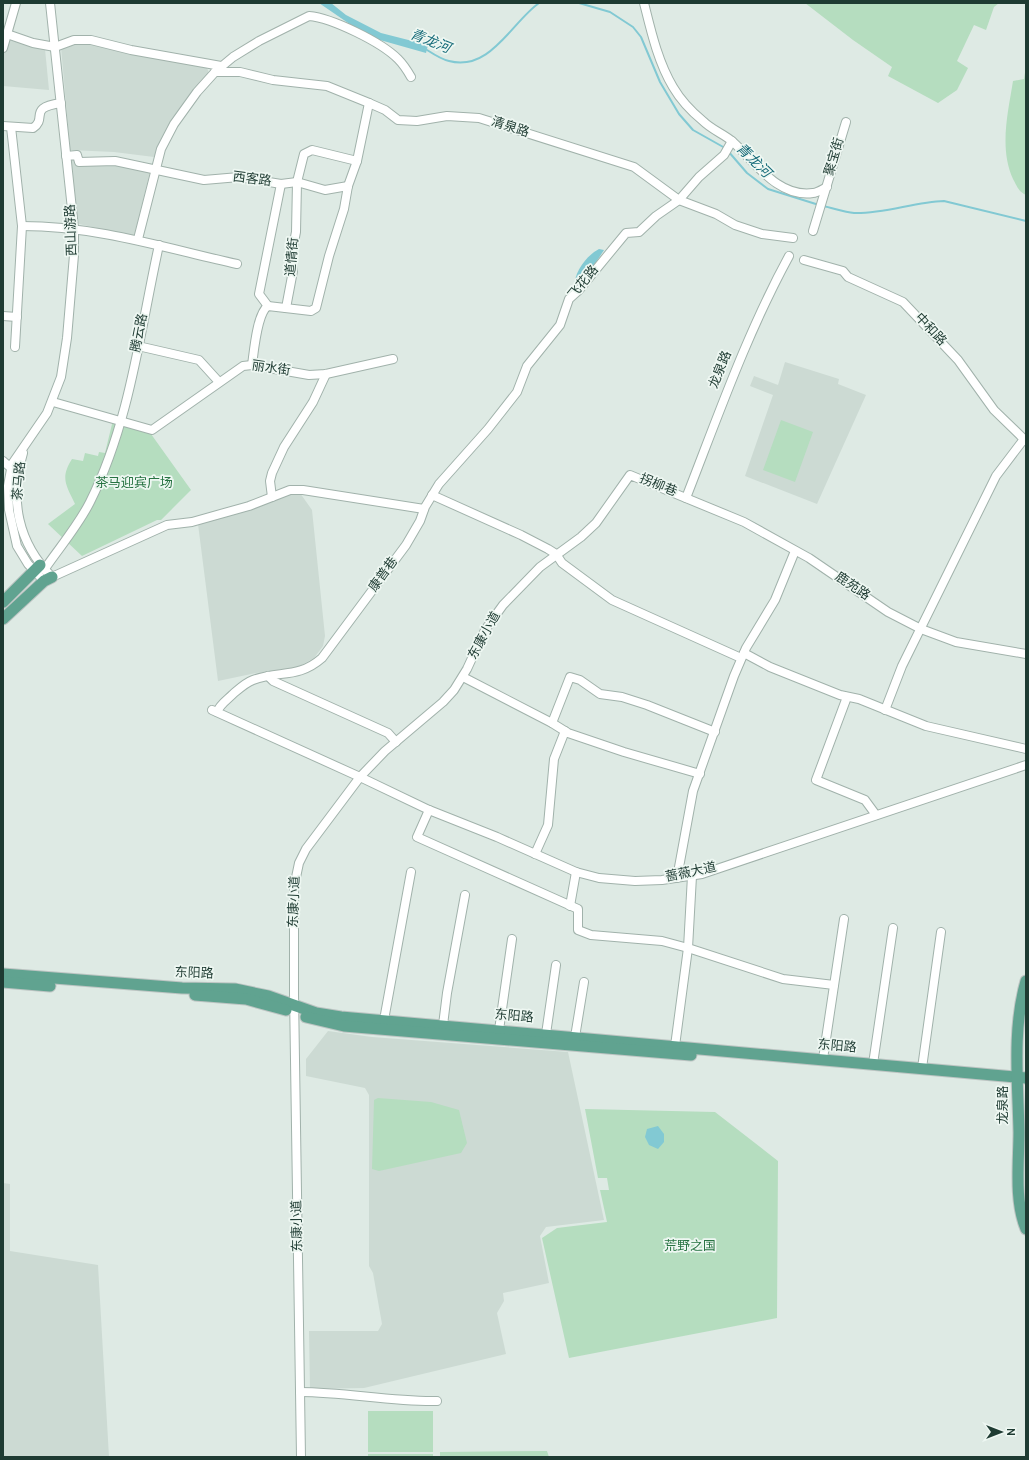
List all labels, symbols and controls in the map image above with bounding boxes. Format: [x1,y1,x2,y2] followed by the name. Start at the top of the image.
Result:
[407,26,455,59] water label: 青龙河
[489,114,531,142] street label: 清泉路
[822,136,848,178] street label: 聚宝街
[732,140,776,184] water label: 青龙河
[232,169,272,190] street label: 西客路
[62,204,81,256] street label: 西山游路
[283,237,303,277] street label: 道情街
[566,263,602,303] street label: 飞花路
[911,310,949,350] street label: 中和路
[128,312,152,354] street label: 腾云路
[705,349,736,391] street label: 龙泉路
[251,358,291,380] street label: 丽水街
[10,461,30,501] street label: 茶马路
[637,471,679,501] street label: 拐柳巷
[95,475,173,492] park label: 茶马迎宾广场
[365,554,402,595] street label: 康普巷
[831,569,873,605] street label: 鹿苑路
[465,609,505,663] street label: 东康小道
[664,860,718,886] street label: 蔷薇大道
[285,876,304,928] street label: 东康小道
[174,965,214,983] street label: 东阳路
[494,1007,534,1027] street label: 东阳路
[817,1037,857,1057] street label: 东阳路
[995,1085,1012,1125] street label: 龙泉路
[289,1200,306,1252] street label: 东康小道
[664,1239,716,1255] park label: 荒野之国
[981,1412,1021,1452] north arrow
[1003,1428,1017,1436] text: N

